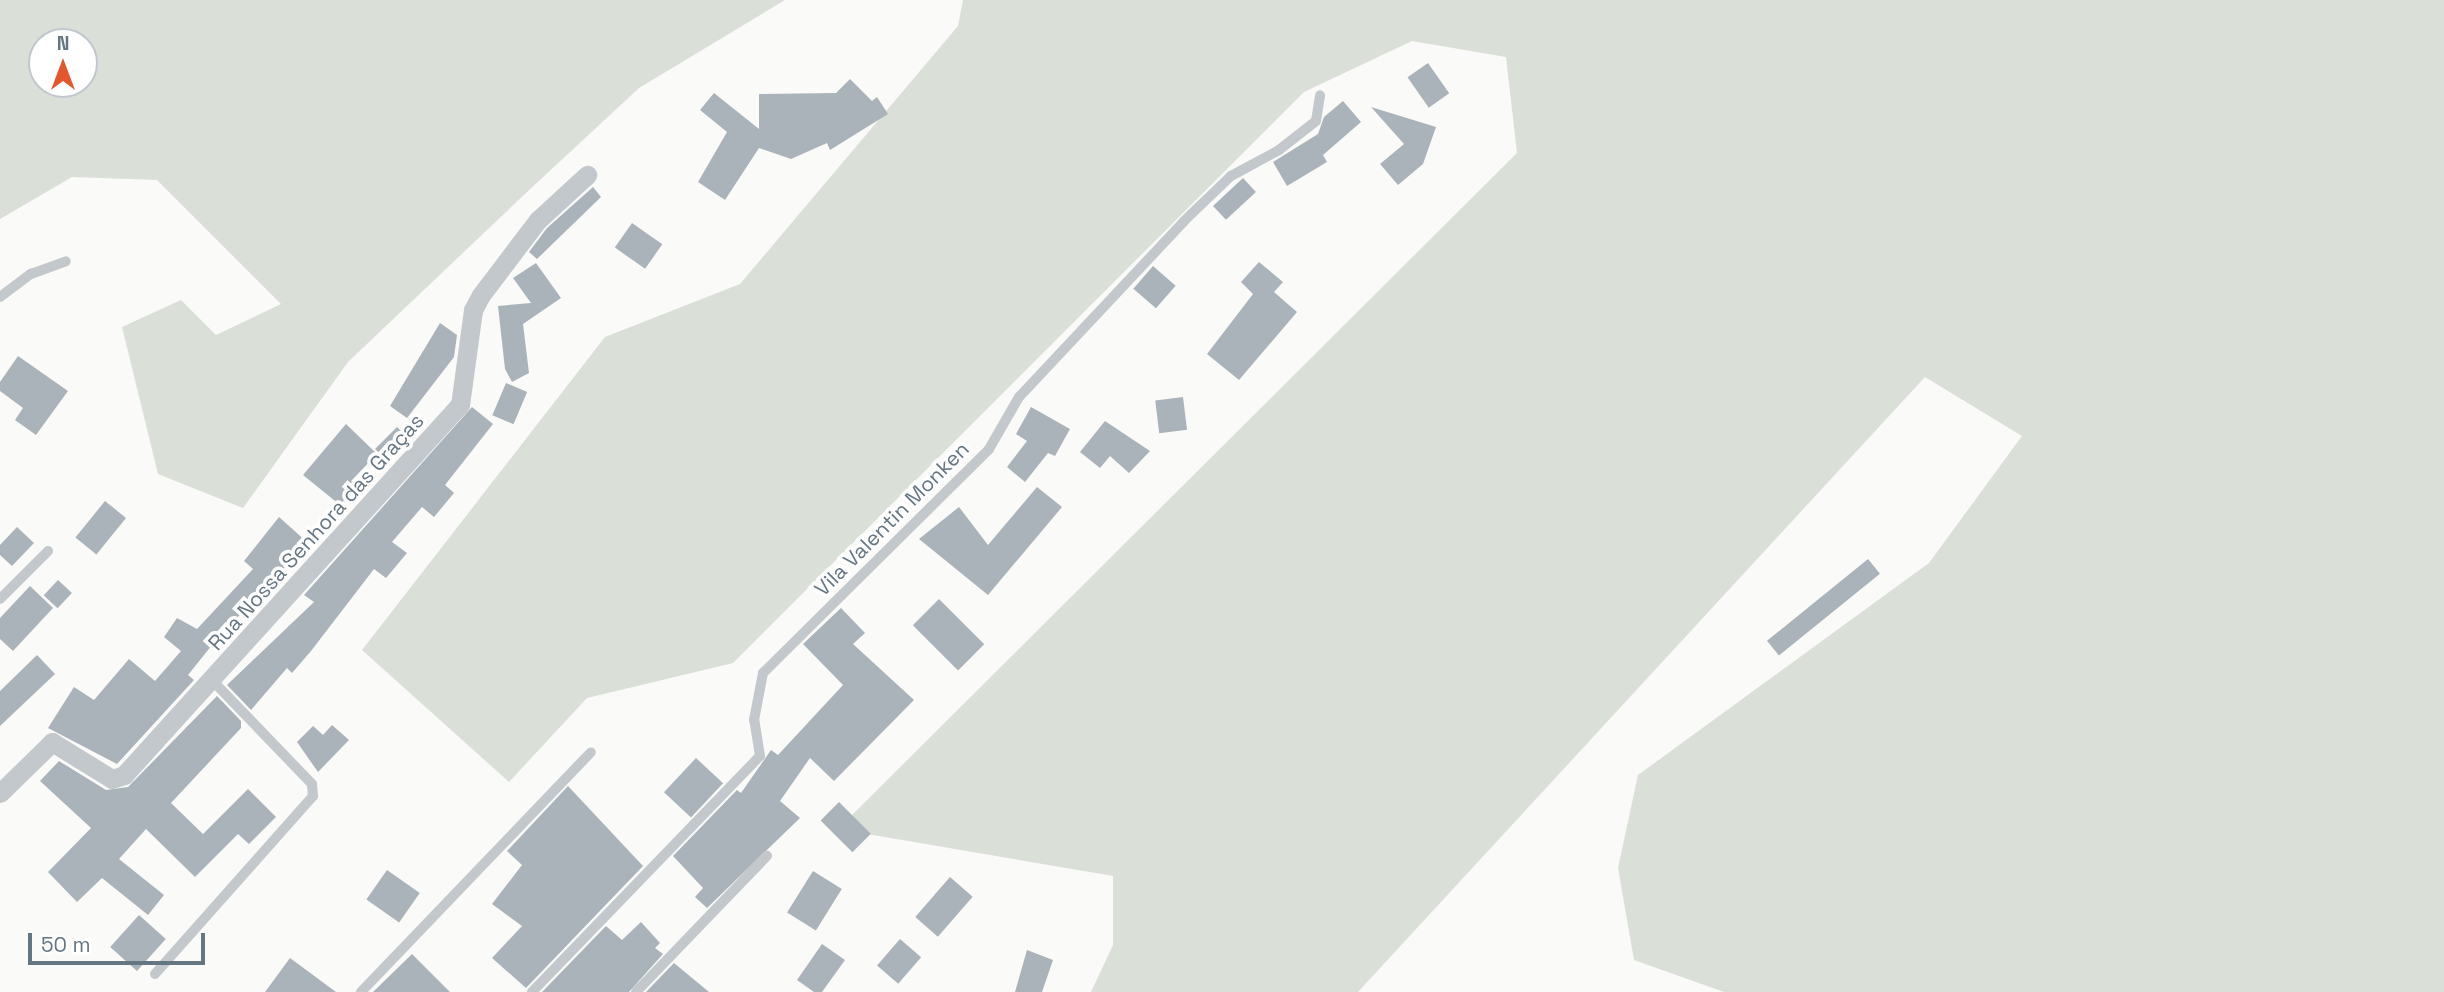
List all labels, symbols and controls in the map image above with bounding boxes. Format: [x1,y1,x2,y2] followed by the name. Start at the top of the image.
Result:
[28,28,98,98] north arrow
[57,31,69,56] text: N
[203,408,429,656] street label: Rua Nossa Senhora das Graças
[809,436,975,602] street label: Vila Valentin Monken
[32,918,208,962] scale bar
[41,931,91,958] text: 50 m

